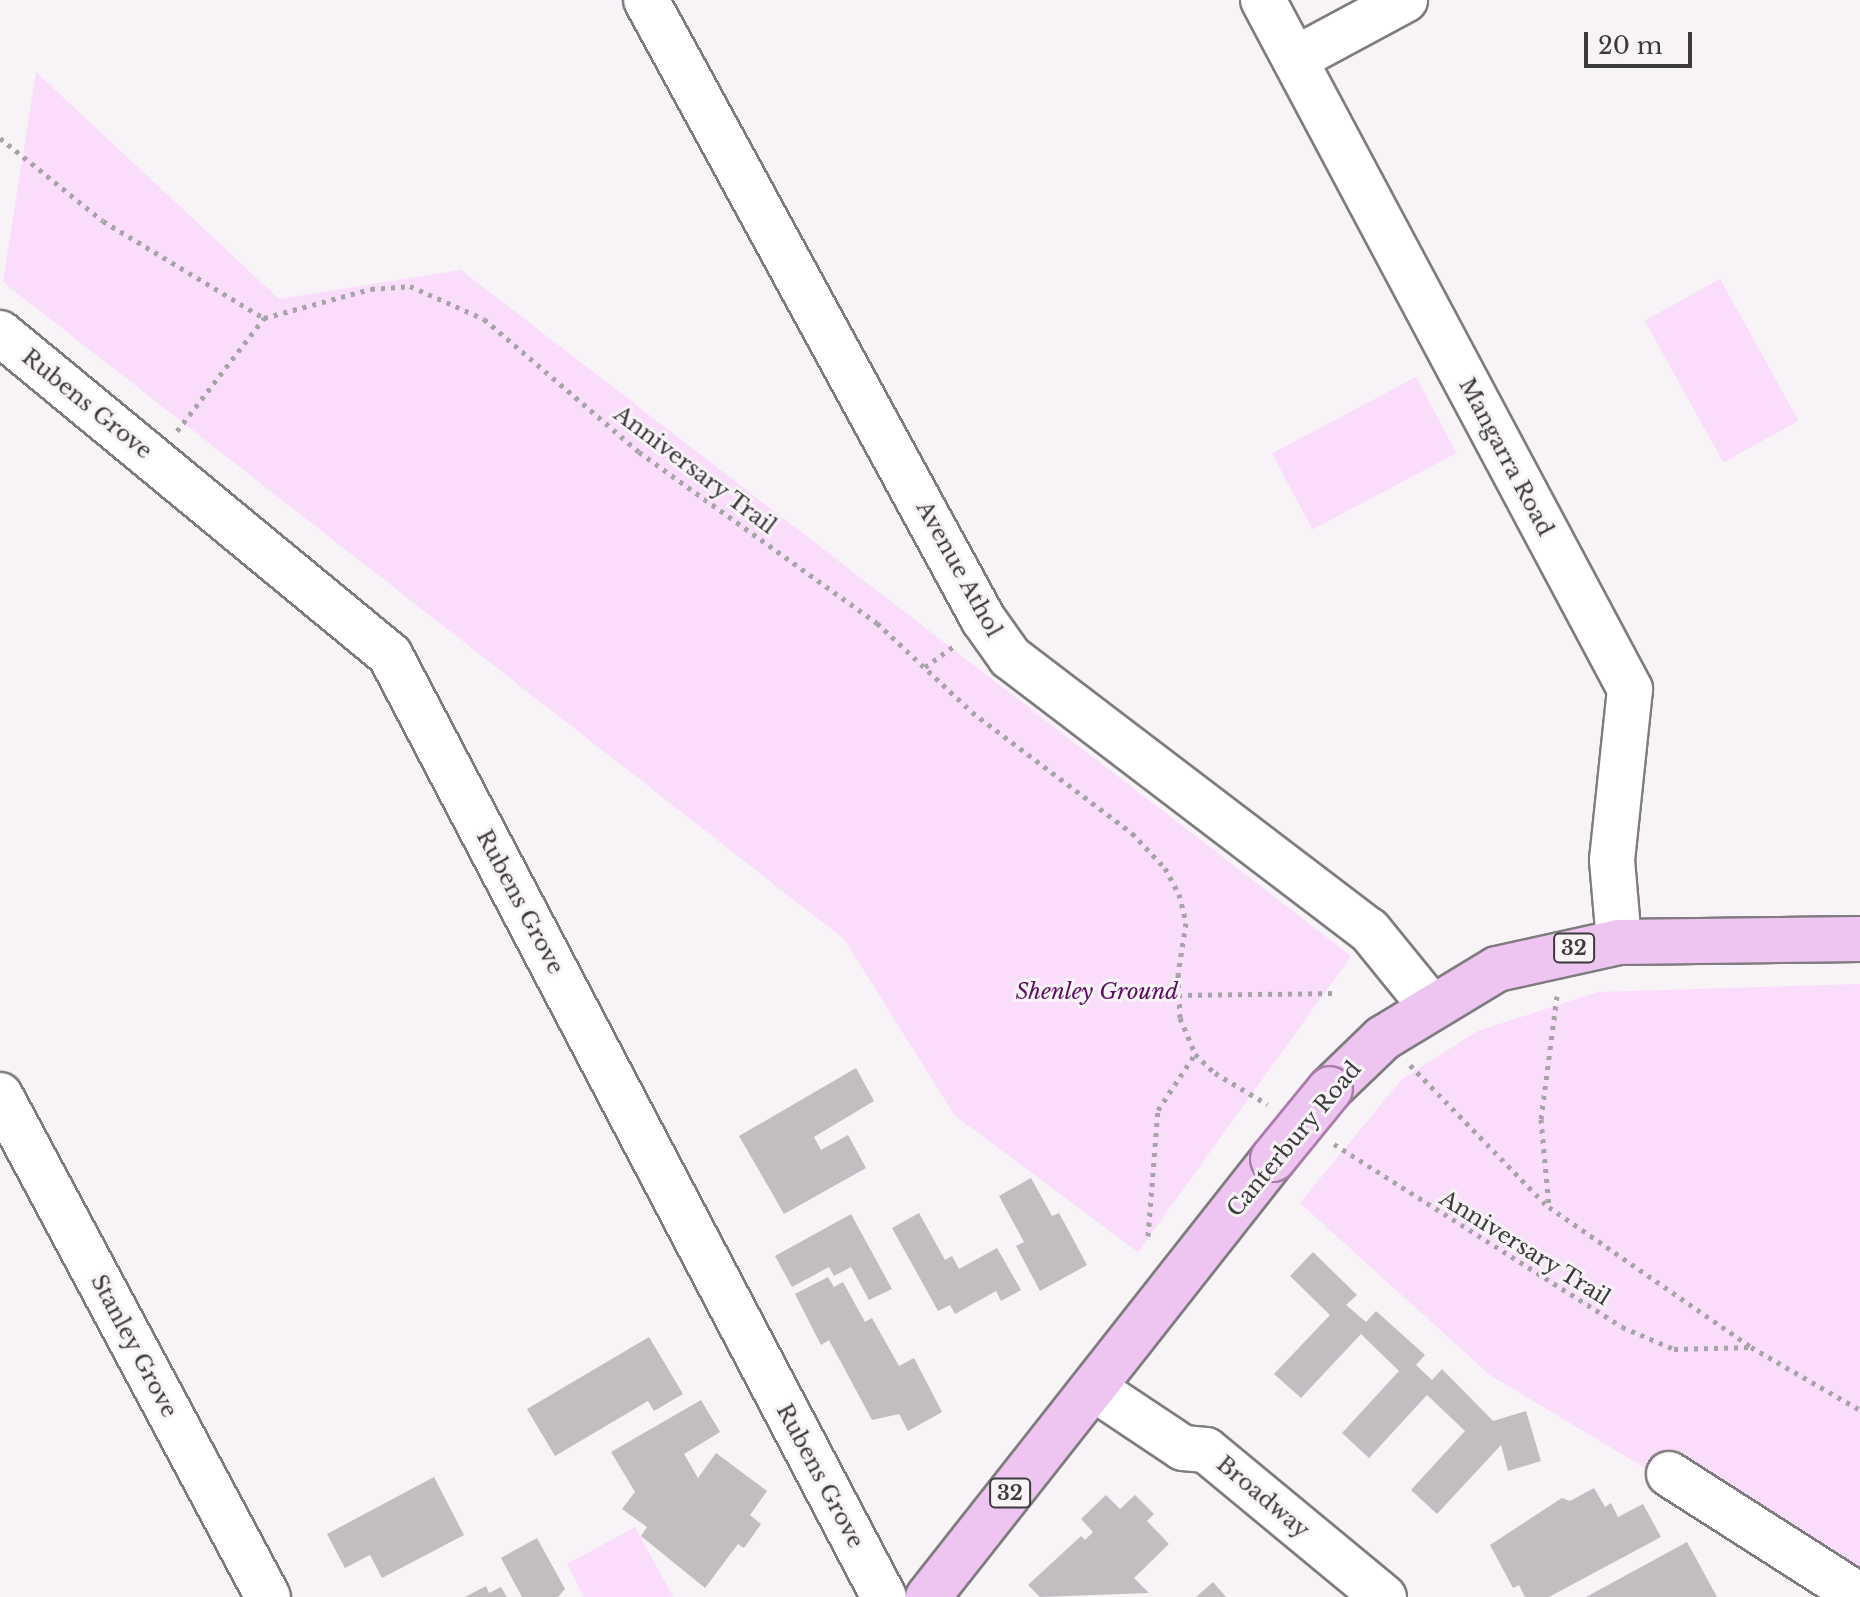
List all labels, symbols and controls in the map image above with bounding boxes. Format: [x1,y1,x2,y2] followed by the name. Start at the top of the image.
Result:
[1588,16,1696,66] scale bar
[1598,31,1663,60] text: 20 m
[17,344,157,464] street label: Rubens Grove
[1453,374,1559,540] street label: Mangarra Road
[608,400,782,540] street label: Anniversary Trail
[911,496,1007,642] street label: Avenue Athol
[471,825,569,979] street label: Rubens Grove
[1552,932,1596,964] road number: 32
[1016,979,1178,1005] park label: Shenley Ground
[1221,1056,1367,1222] street label: Canterbury Road
[1434,1185,1616,1311] street label: Anniversary Trail
[85,1270,183,1422] street label: Stanley Grove
[771,1399,869,1553] street label: Rubens Grove
[1211,1451,1315,1543] street label: Broadway
[988,1477,1032,1509] road number: 32

